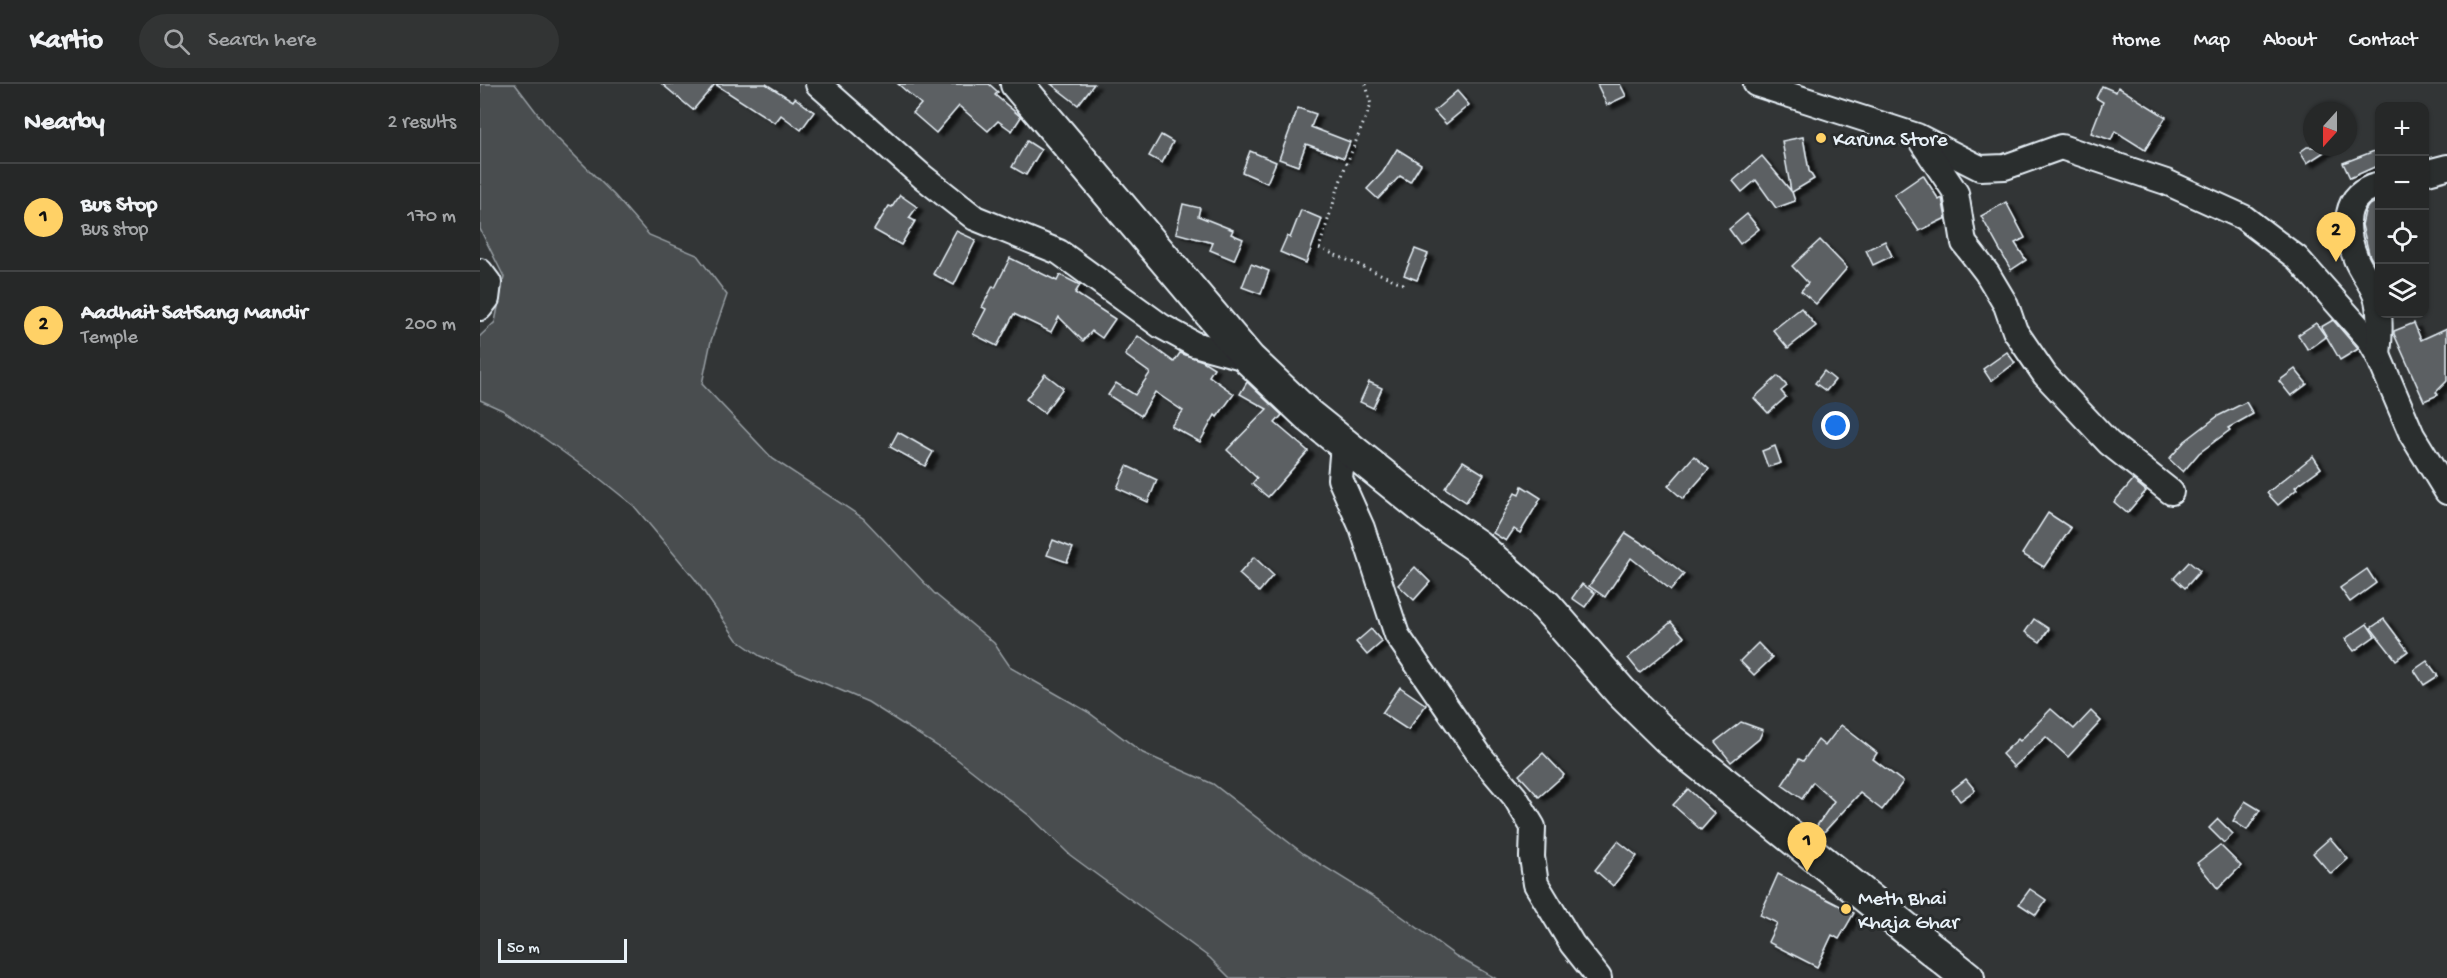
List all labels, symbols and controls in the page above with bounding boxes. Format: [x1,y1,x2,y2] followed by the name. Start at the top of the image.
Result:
[139,14,559,68] search box
[30,25,103,58] text: Kartio
[160,25,193,58] icon: search
[208,28,316,54] text: Search here
[2112,29,2160,54] text: Home
[2193,29,2230,54] text: Map
[2263,29,2316,54] text: About
[2349,29,2417,54] text: Contact
[2303,102,2357,156] north arrow
[2375,102,2429,318] map controls
[2375,102,2429,156] button: +
[24,108,105,139] text: Nearby
[387,112,456,135] text: 2 results
[1833,129,1949,154] place label: Karuna Store
[1814,131,1828,145] marker: Karuna Store
[2375,156,2429,210] button: −
[81,193,157,219] text: Bus Stop
[39,206,48,229] text: 1
[407,206,456,229] text: 170 m
[2375,210,2429,264] button: locate
[2316,212,2356,262] pin: 2
[81,219,148,242] text: Bus stop
[2375,264,2429,318] button: layers
[81,301,307,327] text: Aadhait SatSang Mandir
[39,314,48,337] text: 2
[405,314,456,337] text: 200 m
[81,327,138,350] text: Temple
[1821,411,1850,440] your location
[1788,822,1826,872] pin: 1
[1858,888,1960,937] place label: Meth Bhai Khaja Ghar
[1839,902,1853,916] marker: Meth Bhai Khaja Ghar
[498,936,627,964] scale bar
[507,940,540,959] text: 50 m

